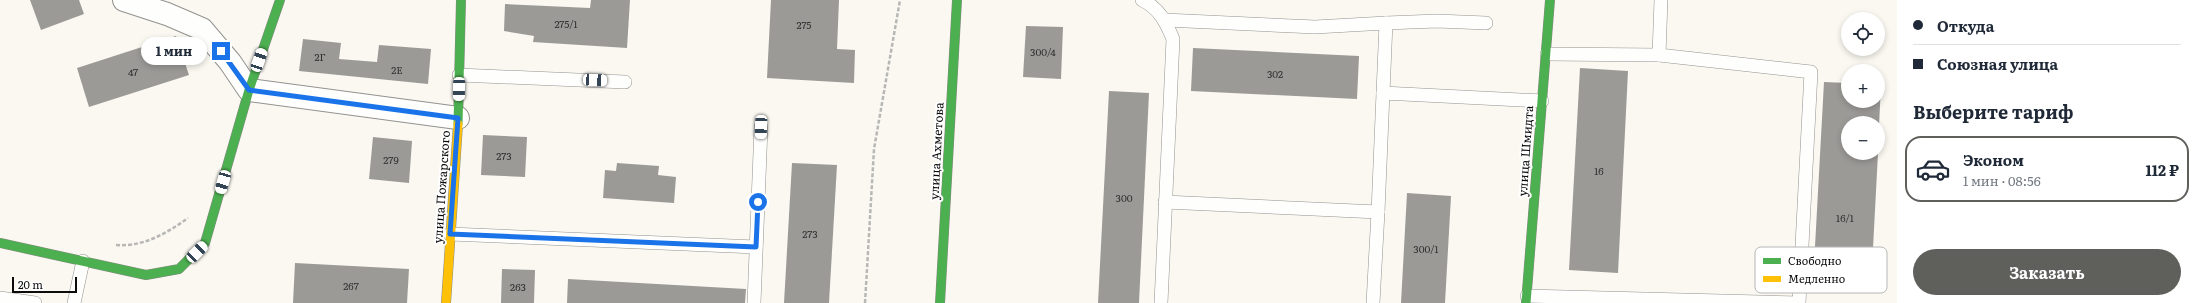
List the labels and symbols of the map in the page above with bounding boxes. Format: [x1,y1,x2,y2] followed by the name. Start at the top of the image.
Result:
[554,16,578,31] house number: 275/1
[797,17,811,32] house number: 275
[141,37,207,65] callout: 1 мин
[212,42,230,60] route end
[1030,44,1056,59] house number: 300/4
[249,47,269,73] car
[314,49,326,64] house number: 2Г
[391,62,403,77] house number: 2Е
[128,64,138,79] house number: 47
[1267,66,1283,81] house number: 302
[583,73,607,87] car
[453,77,465,101] car
[924,101,948,200] street label: улица Ахметова
[1513,104,1537,197] street label: улица Шмидта
[755,115,767,139] car
[428,130,454,244] street label: улица Пожарского
[496,148,512,163] house number: 273
[383,152,399,167] house number: 279
[1594,163,1604,178] house number: 16
[214,169,232,195] car
[1116,190,1133,205] house number: 300
[749,193,767,211] route start
[1836,210,1854,225] house number: 16/1
[802,226,818,241] house number: 273
[184,239,210,265] car
[1413,241,1439,256] house number: 300/1
[1755,247,1887,293] legend
[1788,252,1841,268] text: Свободно
[1788,270,1845,286] text: Медленно
[12,275,77,294] scale bar
[343,278,359,293] house number: 267
[510,279,526,294] house number: 263

